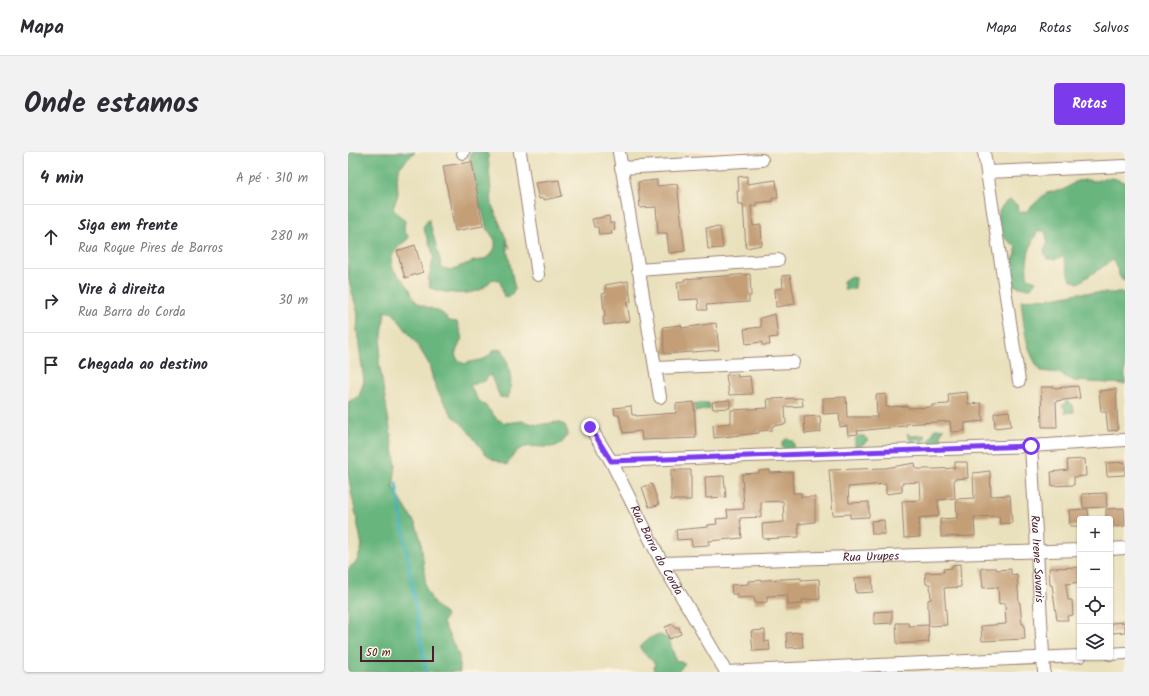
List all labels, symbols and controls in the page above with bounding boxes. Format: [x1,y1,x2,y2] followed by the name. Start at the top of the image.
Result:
[20,13,64,43] text: Mapa
[986,17,1017,39] text: Mapa
[1039,17,1071,39] text: Rotas
[1093,17,1129,39] text: Salvos
[24,82,199,127] text: Onde estamos
[1054,83,1125,125] button: Rotas
[40,165,84,192] text: 4 min
[236,168,308,189] text: A pé · 310 m
[78,214,178,238] text: Siga em frente
[40,226,62,248] icon: ahead
[271,226,308,247] text: 280 m
[78,238,223,259] text: Rua Roque Pires de Barros
[78,278,165,302] text: Vire à direita
[40,290,62,312] icon: right
[279,290,308,311] text: 30 m
[78,302,186,323] text: Rua Barra do Corda
[78,353,208,377] text: Chegada ao destino
[40,354,62,376] icon: arrive
[581,418,599,436] route end
[1022,437,1040,455] route start
[625,502,688,599] street label: Rua Barra do Corda
[1025,514,1049,603] street label: Rua Irene Savaris
[1077,516,1113,660] map controls
[1077,516,1113,552] button: +
[842,546,899,567] street label: Rua Urupes
[1077,552,1113,588] button: −
[1077,588,1113,624] button: locate
[1077,624,1113,660] button: layers
[360,644,434,663] scale bar
[366,644,391,662] text: 50 m

